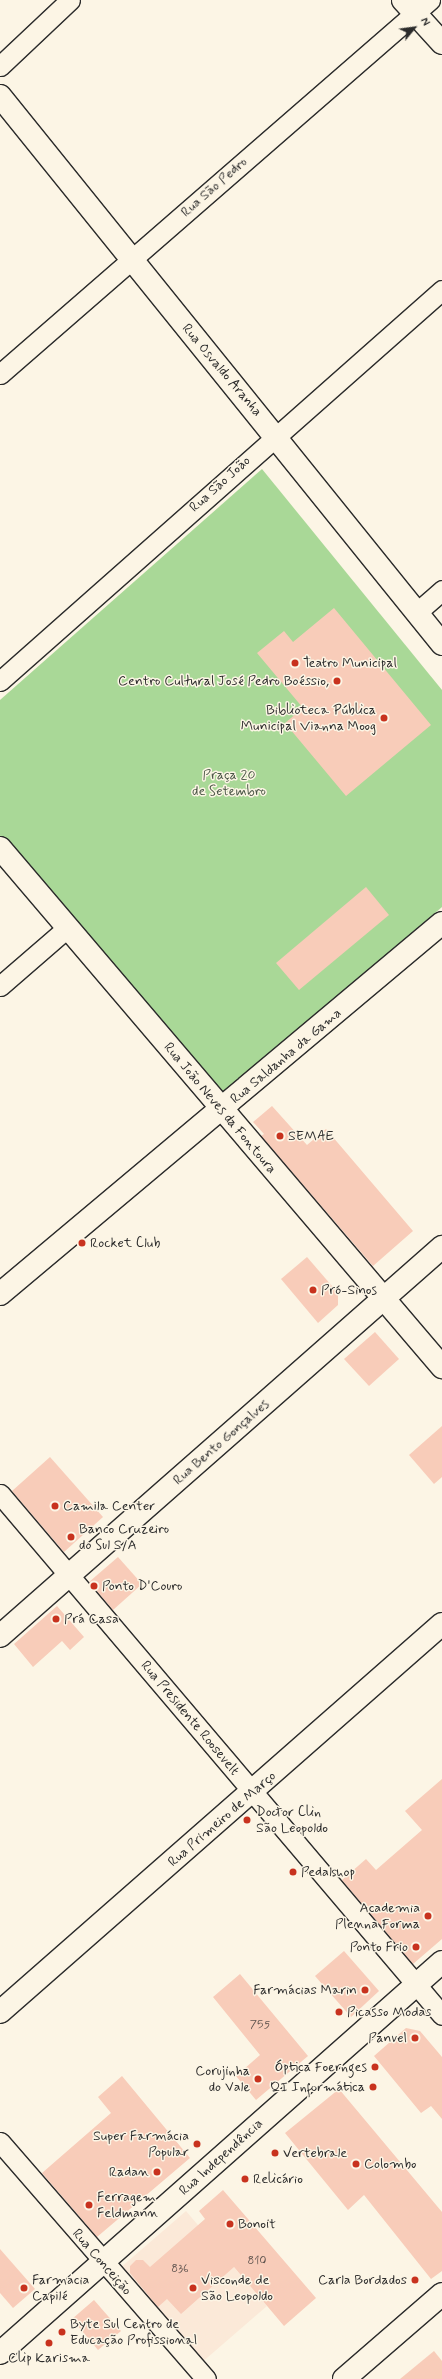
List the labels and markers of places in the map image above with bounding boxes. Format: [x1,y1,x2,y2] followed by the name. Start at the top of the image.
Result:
[303,655,397,671] place label: Teatro Municipal
[290,658,300,668] marker: Teatro Municipal
[118,673,329,689] place label: Centro Cultural José Pedro Boéssio,
[332,676,342,686] marker: Centro Cultural José Pedro Boéssio,
[238,702,376,734] place label: Biblioteca Pública Municipal Vianna Moog
[379,713,389,723] marker: Biblioteca Pública Municipal Vianna Moog
[288,1128,334,1144] place label: SEMAE
[275,1131,285,1141] marker: SEMAE
[90,1235,163,1251] place label: Rocket Club
[77,1238,87,1248] marker: Rocket Club
[321,1282,377,1298] place label: Pró-Sinos
[308,1285,318,1295] marker: Pró-Sinos
[63,1498,155,1514] place label: Camila Center
[50,1501,60,1511] marker: Camila Center
[79,1521,168,1554] place label: Banco Cruzeiro do Sul S/A
[66,1532,76,1542] marker: Banco Cruzeiro do Sul S/A
[102,1578,182,1594] place label: Ponto D'Couro
[89,1581,99,1591] marker: Ponto D'Couro
[64,1611,119,1627] place label: Prá Casa
[51,1614,61,1624] marker: Prá Casa
[256,1804,329,1836] place label: Doctor Clin São Leopoldo
[241,1814,253,1826] marker: Doctor Clin São Leopoldo
[301,1864,355,1880] place label: Pedalshop
[288,1867,298,1877] marker: Pedalshop
[332,1900,420,1932] place label: Academia Plenna Forma
[423,1911,433,1921] marker: Academia Plenna Forma
[350,1939,408,1955] place label: Ponto Frio
[411,1942,421,1952] marker: Ponto Frio
[250,1982,357,1998] place label: Farmácias Marin
[360,1985,370,1995] marker: Farmácias Marin
[347,2004,430,2020] place label: Picasso Modas
[334,2007,344,2017] marker: Picasso Modas
[368,2030,407,2046] place label: Panvel
[410,2033,420,2043] marker: Panvel
[272,2059,367,2075] place label: Óptica Foernges
[370,2062,380,2072] marker: Óptica Foernges
[195,2063,250,2096] place label: Corujinha do Vale
[253,2074,263,2084] marker: Corujinha do Vale
[271,2079,365,2095] place label: QI Informática
[368,2082,378,2092] marker: QI Informática
[95,2128,189,2160] place label: Super Farmácia Popular
[192,2139,202,2149] marker: Super Farmácia Popular
[283,2145,347,2161] place label: Vertebrale
[270,2148,280,2158] marker: Vertebrale
[364,2156,417,2172] place label: Colombo
[351,2159,361,2169] marker: Colombo
[109,2164,149,2180] place label: Radan
[152,2167,162,2177] marker: Radan
[253,2171,303,2187] place label: Relicário
[240,2174,250,2184] marker: Relicário
[97,2189,158,2222] place label: Ferragem Feldmann
[84,2200,94,2210] marker: Ferragem Feldmann
[238,2216,276,2232] place label: Bonoit
[225,2219,235,2229] marker: Bonoit
[32,2272,89,2304] place label: Farmácia Capilé
[201,2272,274,2304] place label: Visconde de São Leopoldo
[318,2272,407,2288] place label: Carla Bordados
[410,2275,420,2285] marker: Carla Bordados
[19,2283,29,2293] marker: Farmácia Capilé
[188,2283,198,2293] marker: Visconde de São Leopoldo
[70,2316,197,2348] place label: Byte Sul Centro de Educação Profissional
[57,2327,67,2337] marker: Byte Sul Centro de Educação Profissional
[44,2338,54,2348] marker: Clip Karisma
[10,2350,88,2366] place label: Clip Karisma

